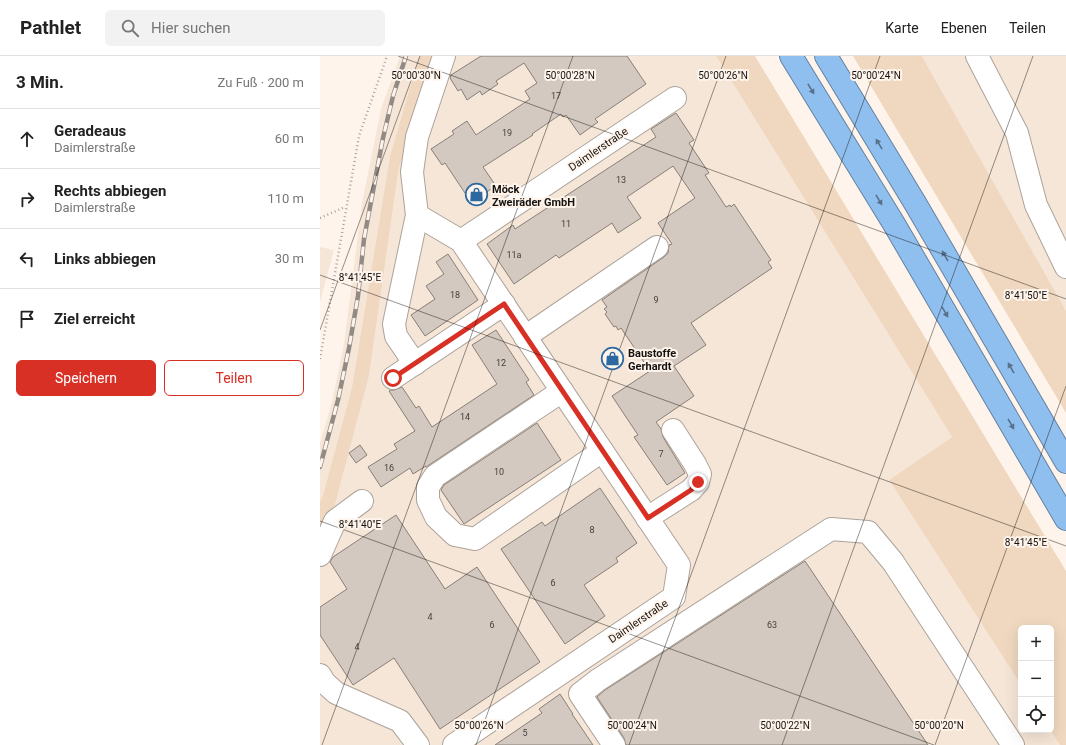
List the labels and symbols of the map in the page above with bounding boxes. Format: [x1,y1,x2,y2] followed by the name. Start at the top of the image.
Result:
[391,70,441,81] text: 50°00'30"N
[545,70,595,81] text: 50°00'28"N
[698,70,748,81] text: 50°00'26"N
[851,70,901,81] text: 50°00'24"N
[807,84,815,94] one-way arrow
[551,91,561,101] house number: 17
[566,125,631,174] street label: Daimlerstraße
[502,128,512,138] house number: 19
[875,139,883,149] one-way arrow
[616,175,626,185] house number: 13
[464,182,490,208] shop icon: Möck Zweiräder GmbH
[492,183,575,209] place label: Möck Zweiräder GmbH
[875,195,883,205] one-way arrow
[561,219,571,229] house number: 11
[506,250,522,260] house number: 11a
[942,250,949,262] one-way arrow
[339,272,382,283] text: 8°41'45"E
[450,290,460,300] house number: 18
[1005,290,1048,301] text: 8°41'50"E
[653,295,659,305] house number: 9
[941,307,949,317] one-way arrow
[599,346,625,372] shop icon: Baustoffe Gerhardt
[628,347,676,373] place label: Baustoffe Gerhardt
[496,358,506,368] house number: 12
[1007,363,1015,373] one-way arrow
[384,369,402,387] route start
[460,412,470,422] house number: 14
[1007,418,1014,430] one-way arrow
[658,449,664,459] house number: 7
[384,463,394,473] house number: 16
[494,467,504,477] house number: 10
[689,473,707,491] route end
[339,519,382,530] text: 8°41'40"E
[589,525,595,535] house number: 8
[1005,537,1048,548] text: 8°41'45"E
[550,578,556,588] house number: 6
[606,597,671,646] street label: Daimlerstraße
[427,612,433,622] house number: 4
[489,620,495,630] house number: 6
[767,620,777,630] house number: 63
[354,642,360,652] house number: 4
[454,720,504,731] text: 50°00'26"N
[607,720,657,731] text: 50°00'24"N
[760,720,810,731] text: 50°00'22"N
[914,720,964,731] text: 50°00'20"N
[522,728,528,738] house number: 5

